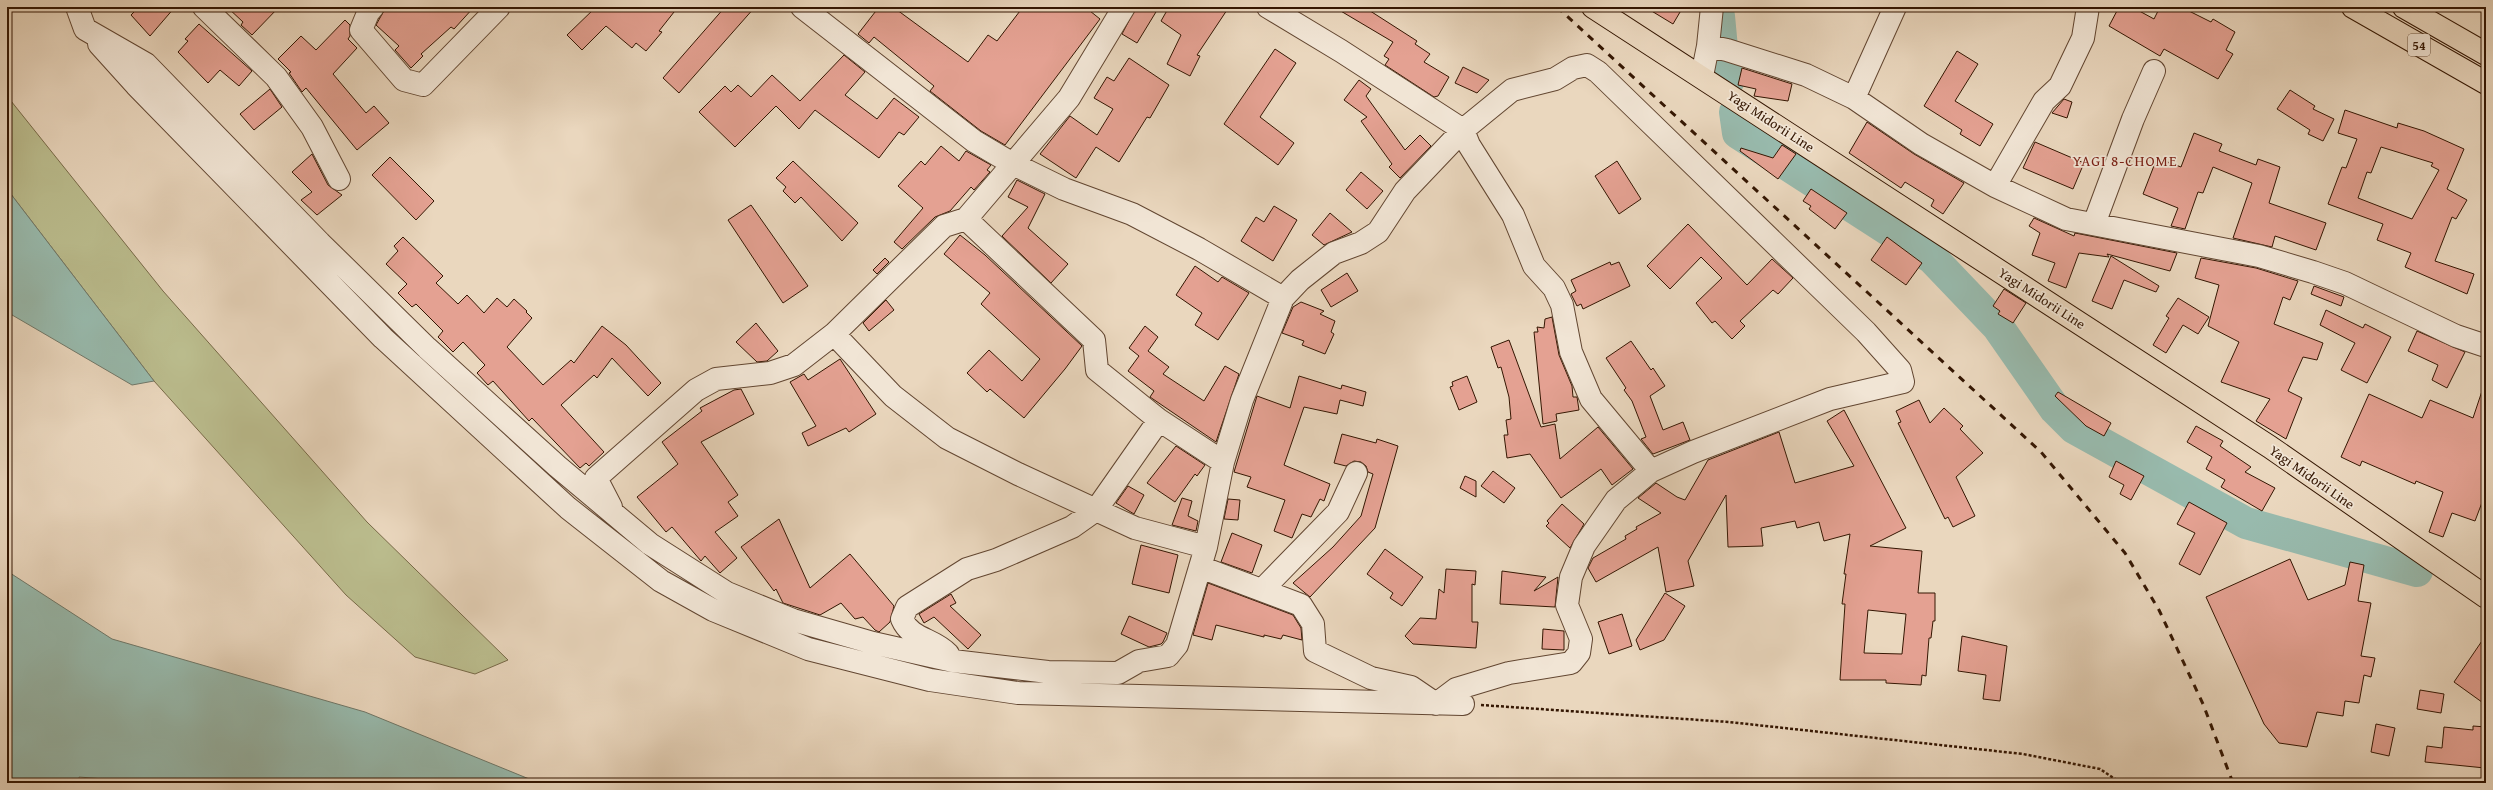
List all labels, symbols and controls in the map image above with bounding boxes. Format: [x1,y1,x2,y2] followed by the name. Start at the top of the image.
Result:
[2408,34,2430,56] road number: 54
[1724,85,1819,157] street label: Yagi Midorii Line
[2073,150,2177,171] district label: YAGI 8-CHOME
[1995,262,2090,334] street label: Yagi Midorii Line
[2265,440,2359,514] street label: Yagi Midorii Line

